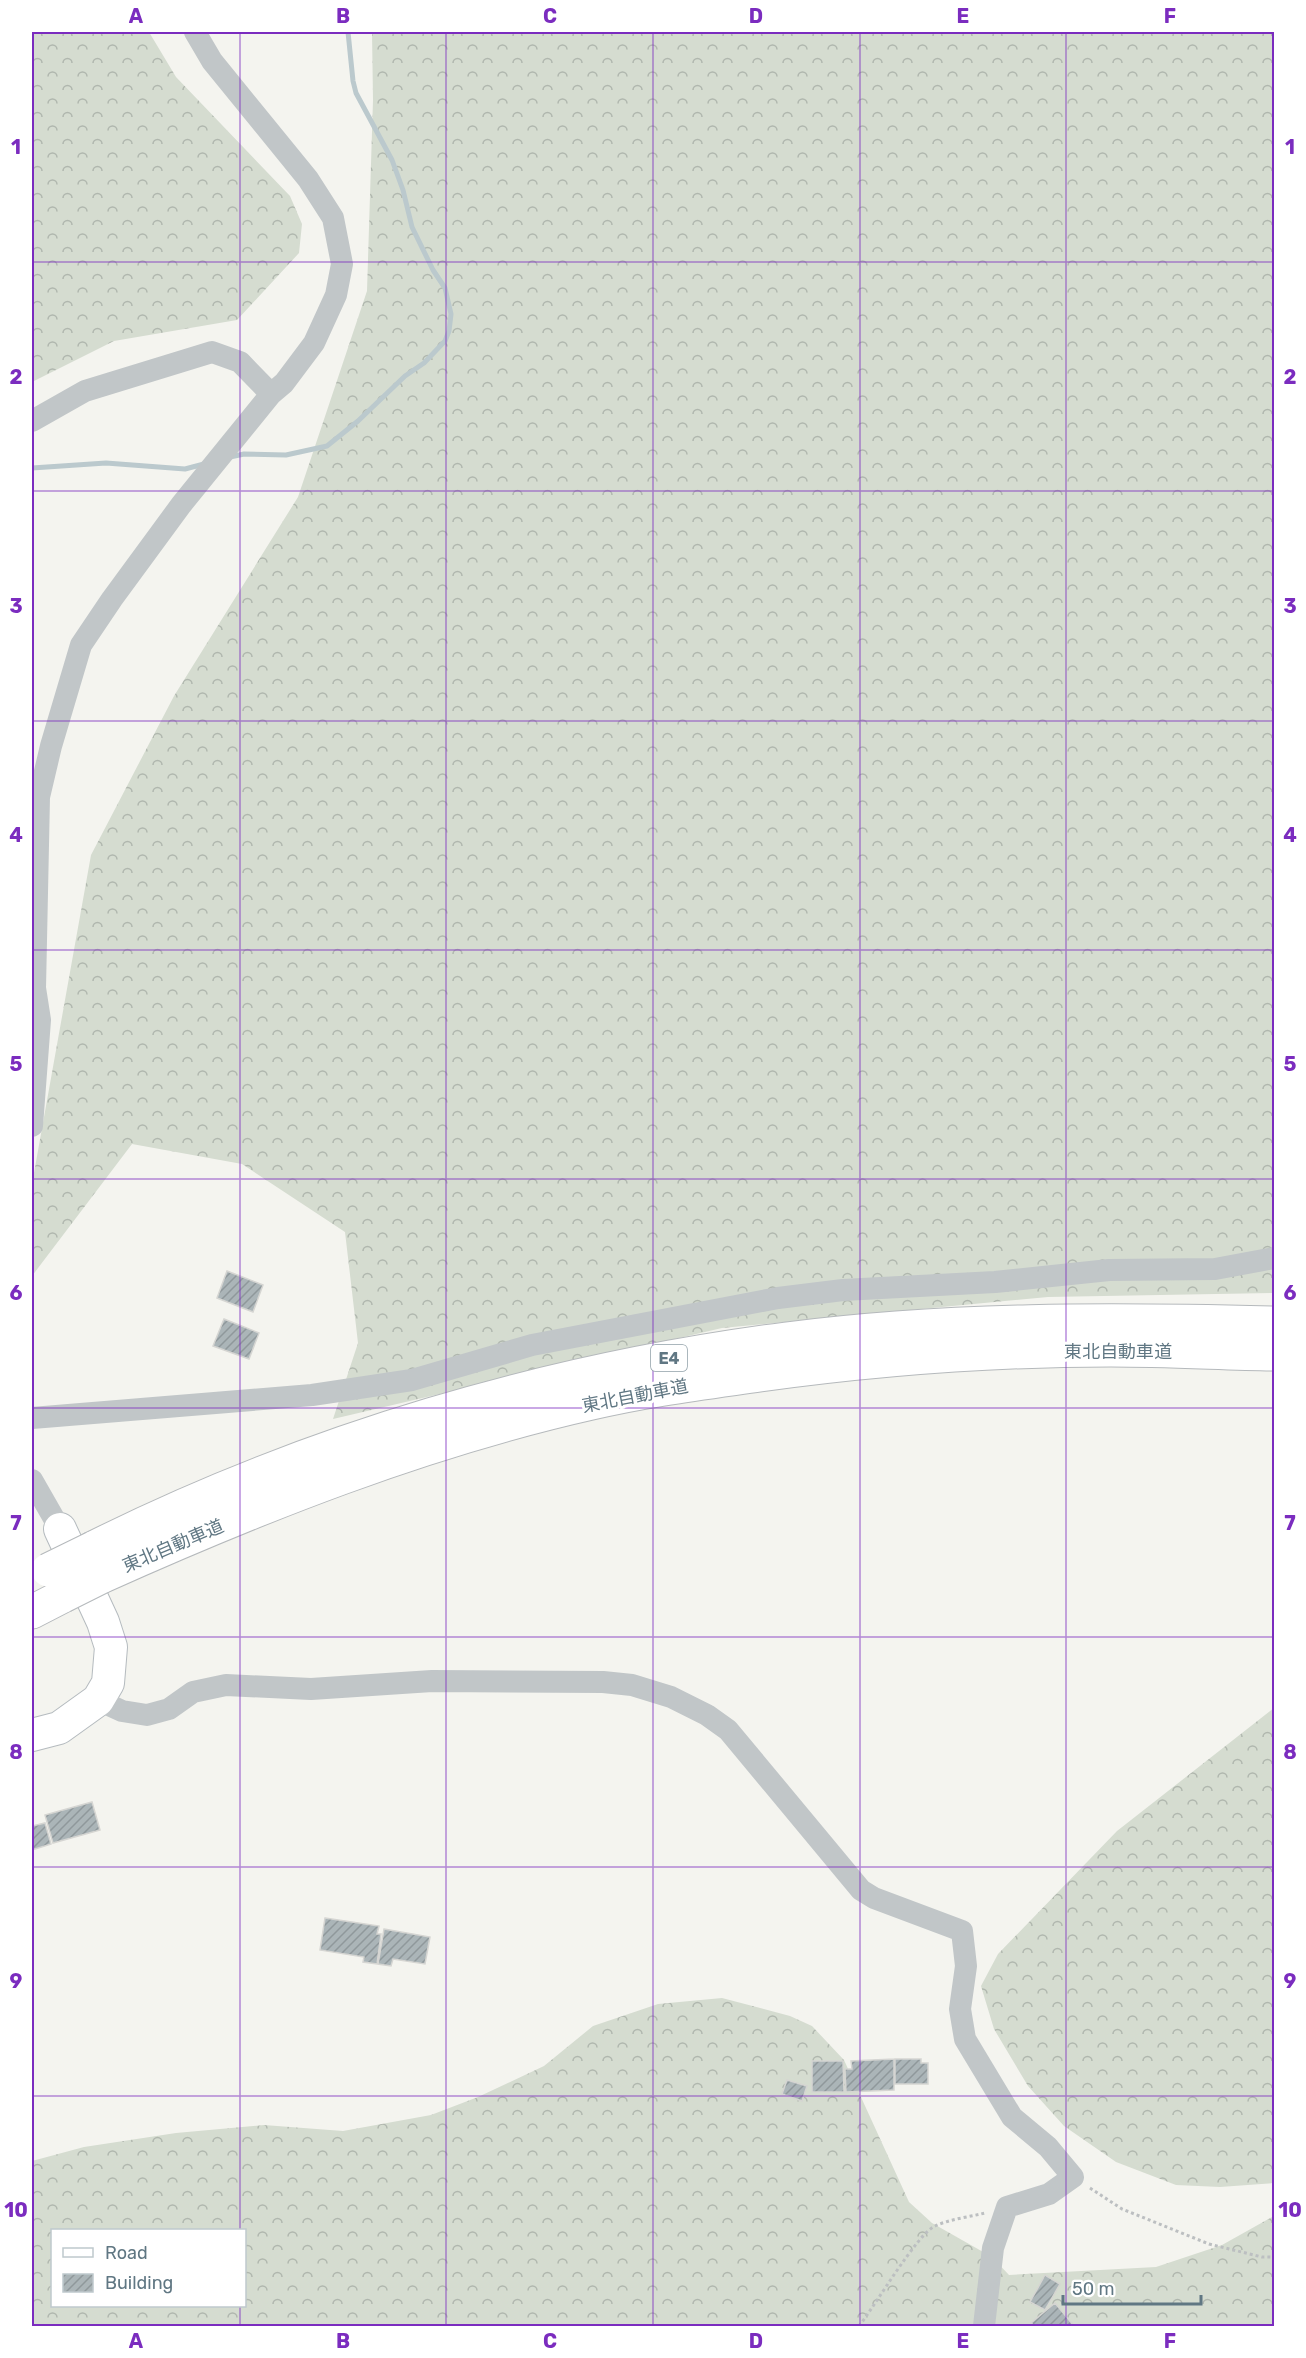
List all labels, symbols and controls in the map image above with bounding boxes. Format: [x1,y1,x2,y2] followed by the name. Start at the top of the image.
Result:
[129,4,144,28] text: A
[336,4,350,28] text: B
[543,4,557,28] text: C
[749,4,763,28] text: D
[957,4,969,28] text: E
[1164,4,1176,28] text: F
[11,135,21,159] text: 1
[1285,135,1295,159] text: 1
[10,365,23,389] text: 2
[1284,365,1297,389] text: 2
[9,594,23,618] text: 3
[1283,594,1297,618] text: 3
[9,823,23,847] text: 4
[1283,823,1297,847] text: 4
[10,1052,23,1076] text: 5
[1284,1052,1297,1076] text: 5
[9,1281,23,1305] text: 6
[1283,1281,1297,1305] text: 6
[1064,1341,1172,1363] street label: 東北自動車道
[651,1345,687,1371] road number: E4
[580,1375,690,1417] street label: 東北自動車道
[10,1511,22,1535] text: 7
[1284,1511,1296,1535] text: 7
[119,1515,227,1577] street label: 東北自動車道
[9,1740,23,1764] text: 8
[1283,1740,1297,1764] text: 8
[10,1969,23,1993] text: 9
[1284,1969,1297,1993] text: 9
[4,2198,28,2222] text: 10
[1278,2198,1302,2222] text: 10
[51,2229,246,2307] legend
[105,2242,148,2264] text: Road
[1063,2268,1201,2306] scale bar
[105,2272,173,2294] text: Building
[1072,2278,1115,2300] text: 50 m
[129,2329,144,2353] text: A
[336,2329,350,2353] text: B
[543,2329,557,2353] text: C
[749,2329,763,2353] text: D
[957,2329,969,2353] text: E
[1164,2329,1176,2353] text: F

